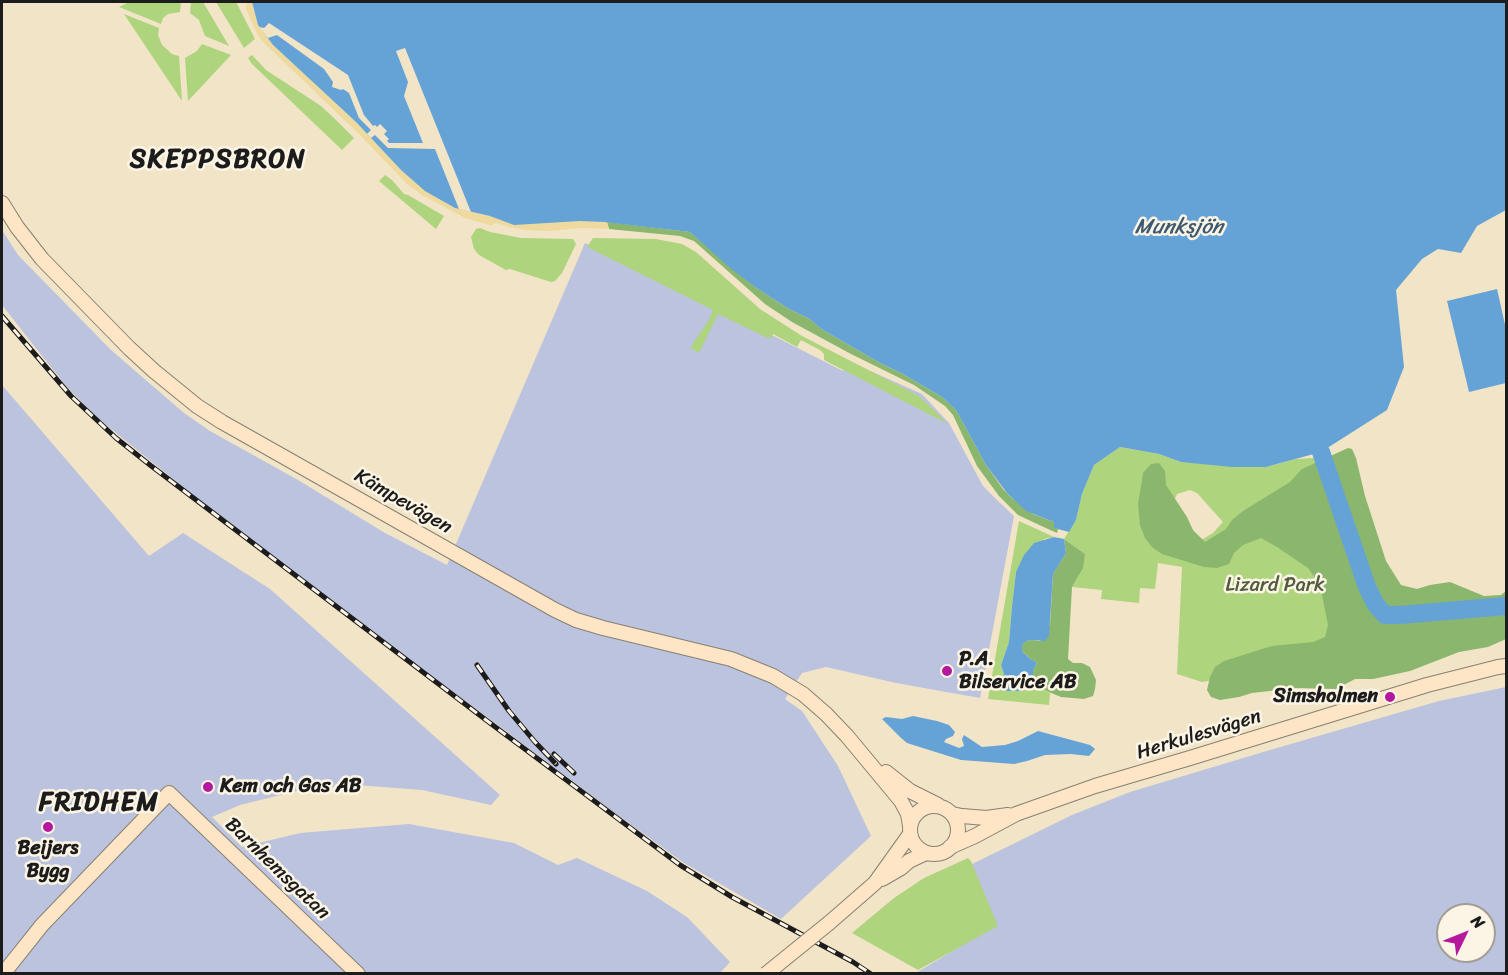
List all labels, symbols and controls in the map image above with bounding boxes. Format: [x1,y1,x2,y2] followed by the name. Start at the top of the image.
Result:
[130,144,306,176] district label: SKEPPSBRON
[1135,215,1223,241] water label: Munksjön
[350,464,456,540] street label: Kämpevägen
[1225,574,1325,598] park label: Lizard Park
[959,648,1077,695] place label: P.A. Bilservice AB
[940,664,954,678] marker: P.A. Bilservice AB
[1273,685,1378,709] place label: Simsholmen
[1383,690,1397,704] marker: Simsholmen
[1134,705,1264,765] street label: Herkulesvägen
[220,775,361,799] place label: Kem och Gas AB
[201,780,215,794] marker: Kem och Gas AB
[38,787,160,819] district label: FRIDHEM
[220,813,334,925] street label: Barnhemsgatan
[41,820,55,834] marker: Beijers Bygg
[18,837,78,884] place label: Beijers Bygg
[1436,903,1496,963] north arrow
[1464,908,1492,936] text: N

